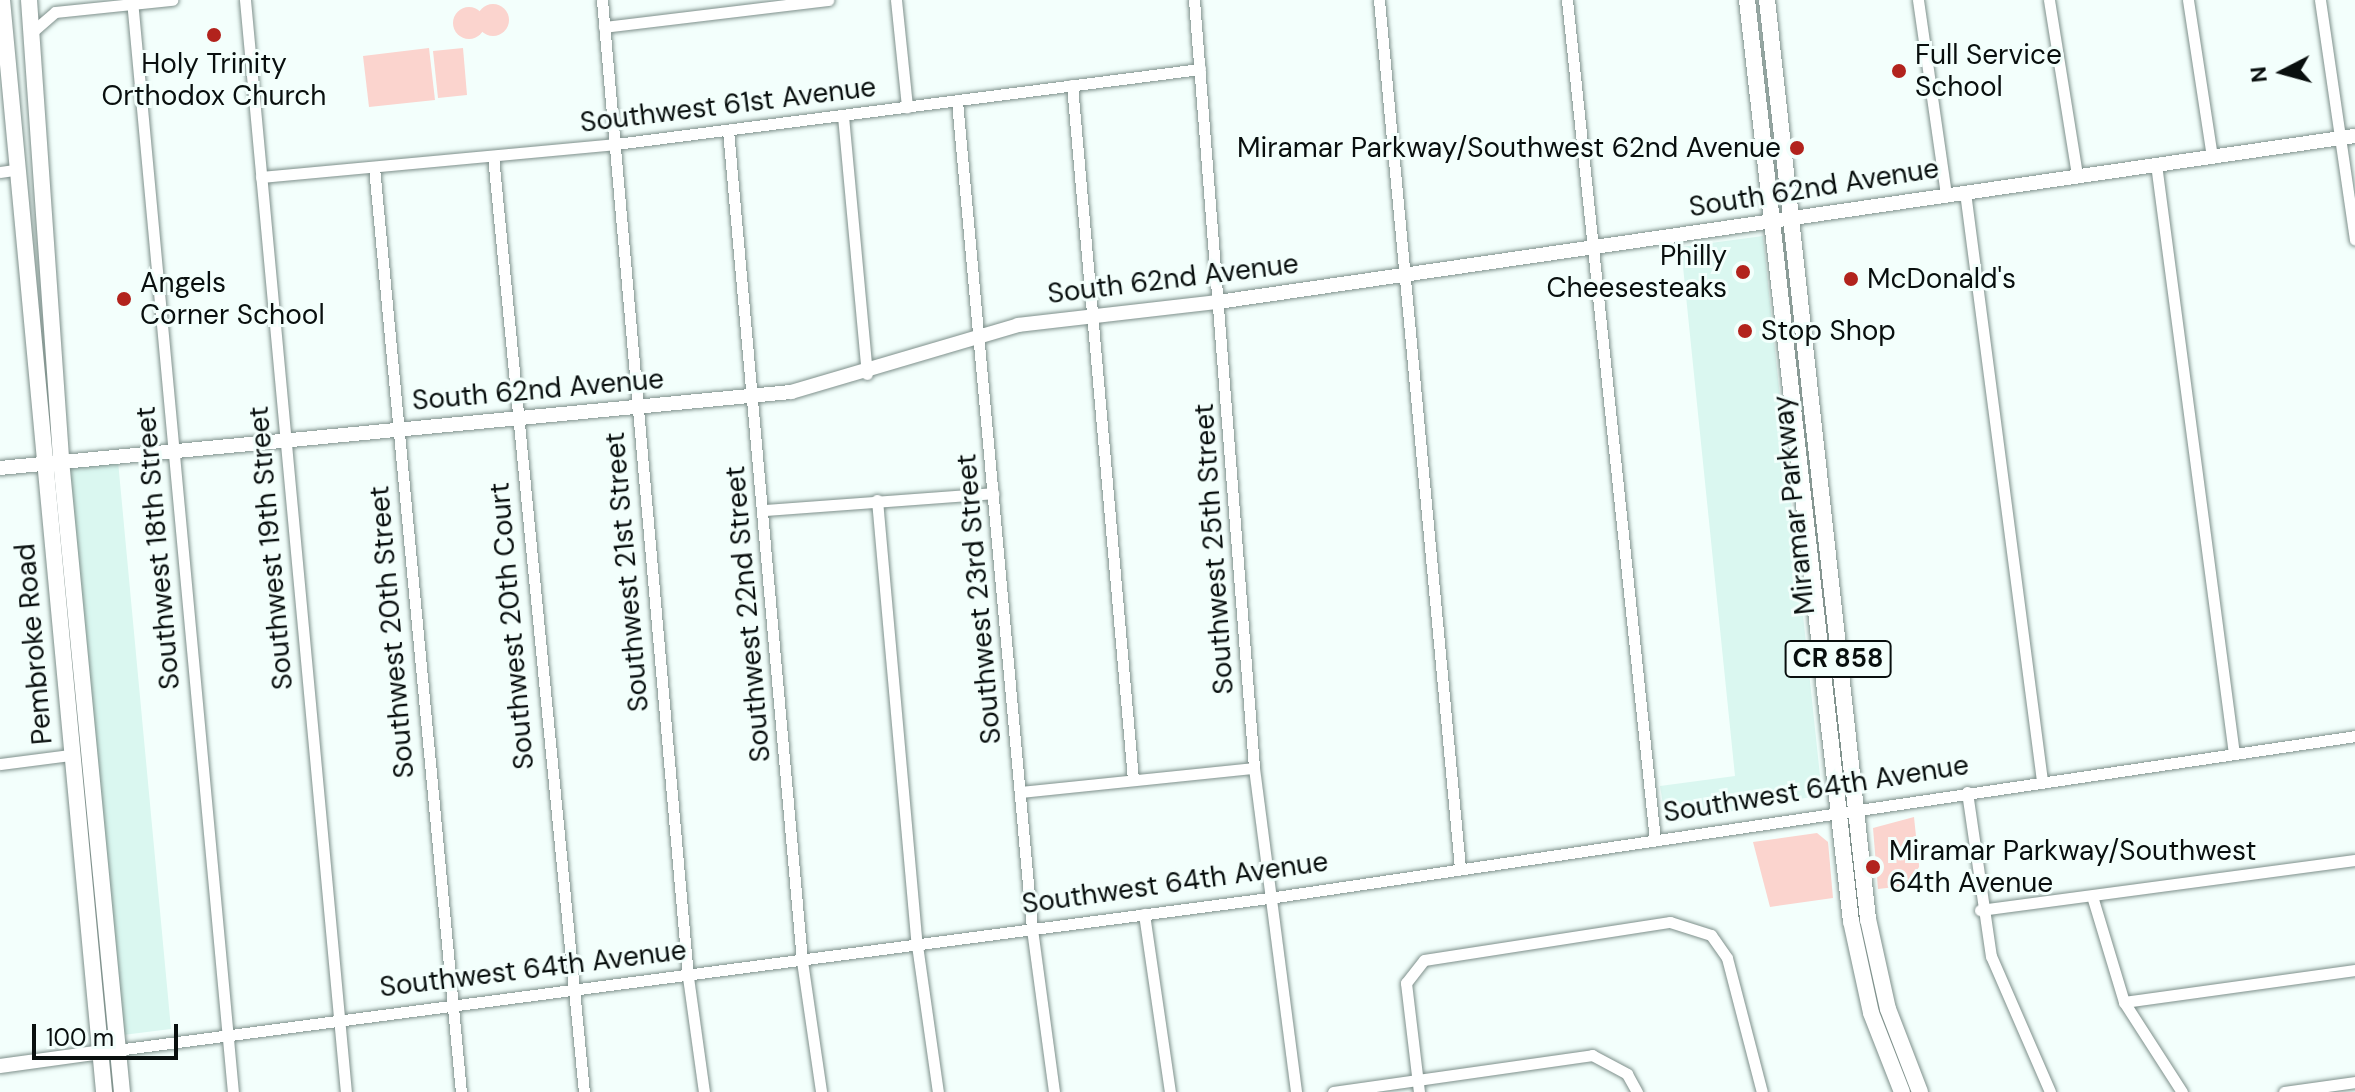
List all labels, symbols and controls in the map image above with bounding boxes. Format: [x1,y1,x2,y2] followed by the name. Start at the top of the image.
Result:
[205,26,223,44] marker: Holy Trinity Orthodox Church
[2243,32,2323,112] north arrow
[1915,38,2062,104] place label: Full Service School
[102,47,326,113] place label: Holy Trinity Orthodox Church
[1890,62,1908,80] marker: Full Service School
[2243,65,2274,84] text: N
[578,70,878,140] street label: Southwest 61st Avenue
[1237,131,1781,165] place label: Miramar Parkway/Southwest 62nd Avenue
[1788,139,1806,157] marker: Miramar Parkway/Southwest 62nd Avenue
[1687,152,1941,224] street label: South 62nd Avenue
[1547,239,1727,305] place label: Philly Cheesesteaks
[1046,247,1300,311] street label: South 62nd Avenue
[1867,262,2016,296] place label: McDonald's
[1734,263,1752,281] marker: Philly Cheesesteaks
[140,266,325,332] place label: Angels Corner School
[1842,270,1860,288] marker: McDonald's
[115,290,133,308] marker: Angels Corner School
[1761,314,1896,348] place label: Stop Shop
[1736,322,1754,340] marker: Stop Shop
[411,362,665,418] street label: South 62nd Avenue
[1766,394,1822,616] street label: Miramar Parkway
[1187,402,1241,696] street label: Southwest 25th Street
[129,405,187,691] street label: Southwest 18th Street
[242,405,300,691] street label: Southwest 19th Street
[598,431,656,713] street label: Southwest 21st Street
[950,452,1008,746] street label: Southwest 23rd Street
[718,464,778,764] street label: Southwest 22nd Street
[483,481,541,771] street label: Southwest 20th Court
[362,484,422,780] street label: Southwest 20th Street
[8,542,60,746] street label: Pembroke Road
[1784,637,1892,681] road number: CR 858
[1661,748,1971,830] street label: Southwest 64th Avenue
[1889,834,2256,900] place label: Miramar Parkway/Southwest 64th Avenue
[1020,845,1330,921] street label: Southwest 64th Avenue
[1864,858,1882,876] marker: Miramar Parkway/Southwest 64th Avenue
[378,934,688,1004] street label: Southwest 64th Avenue
[36,1008,182,1058] scale bar
[46,1022,114,1053] text: 100 m

